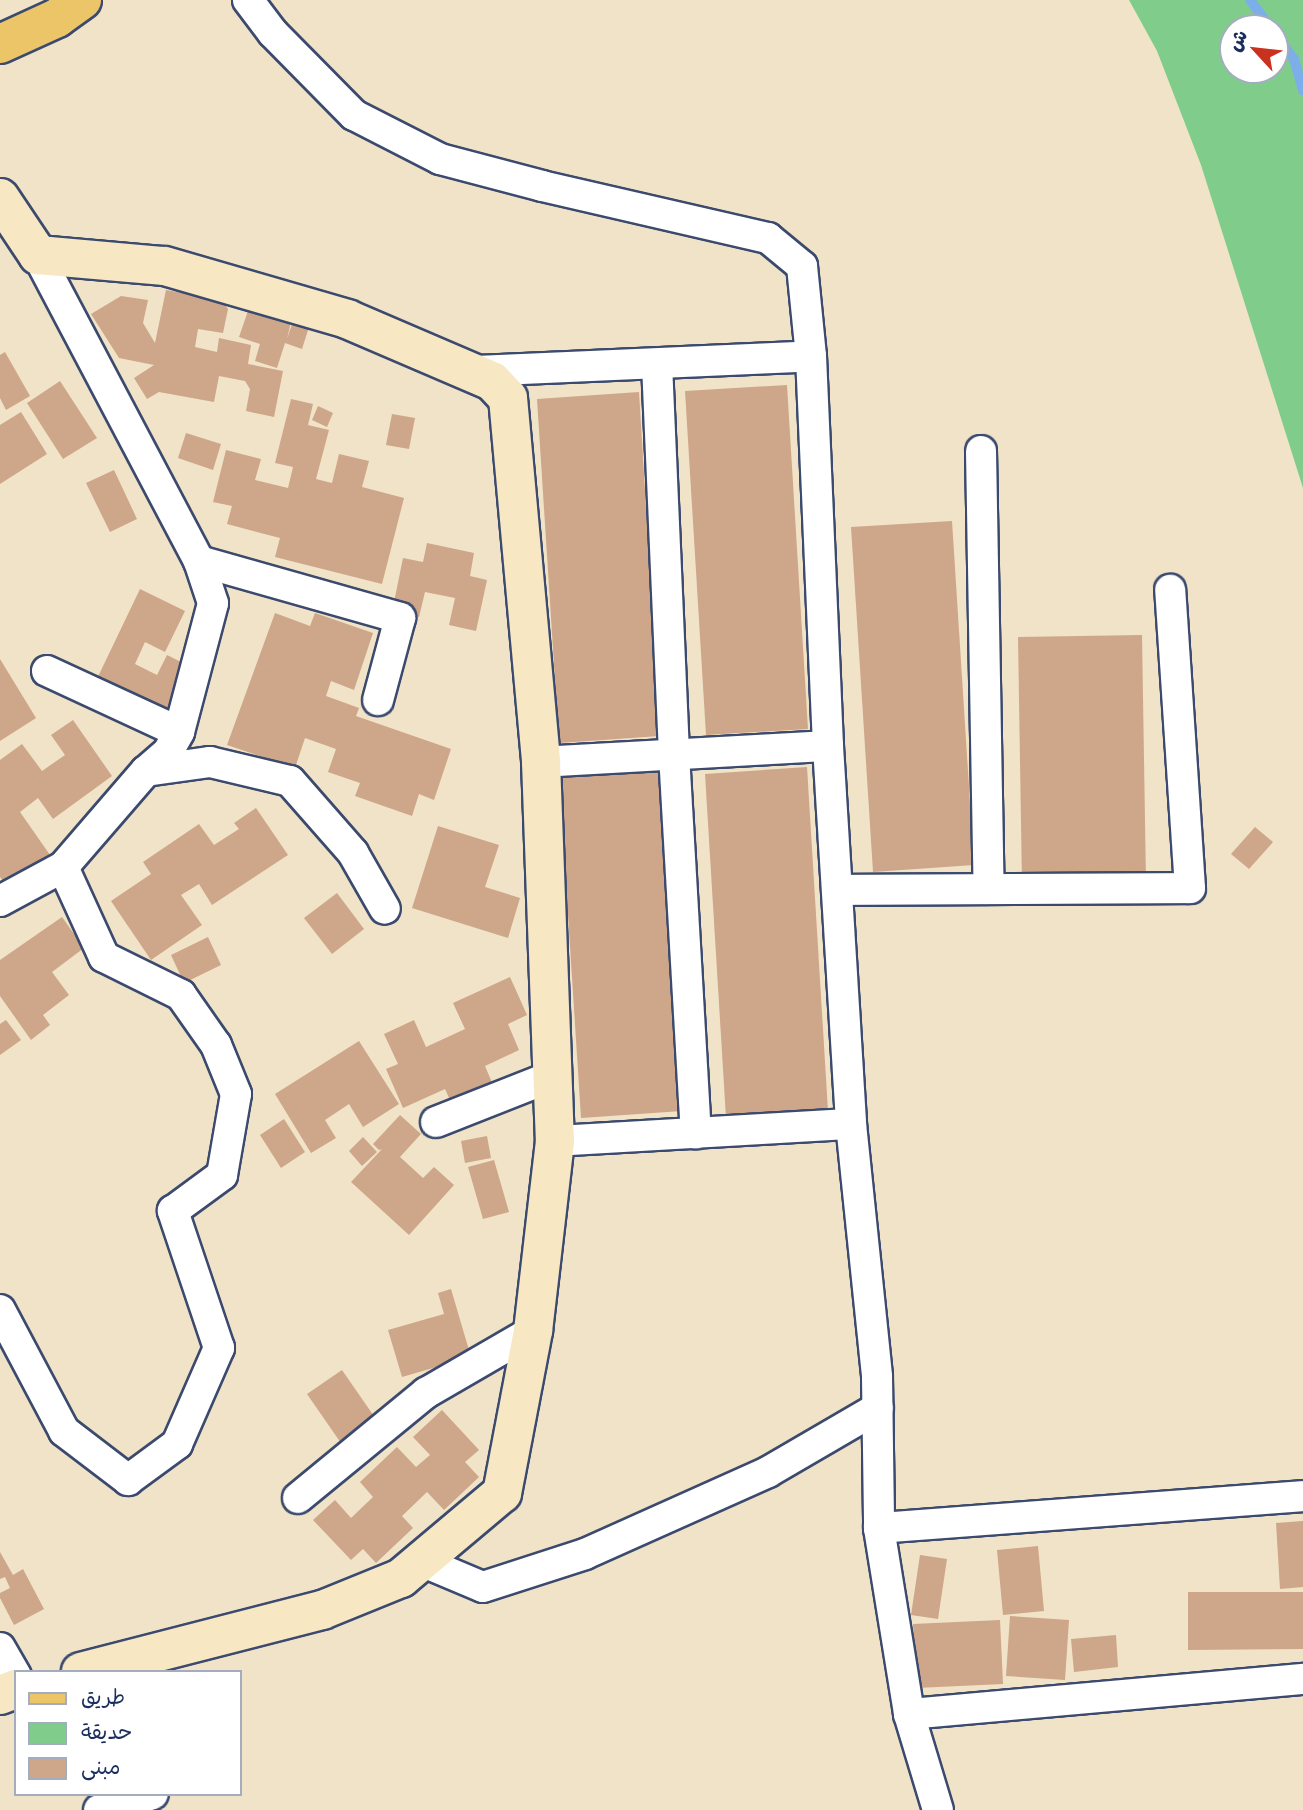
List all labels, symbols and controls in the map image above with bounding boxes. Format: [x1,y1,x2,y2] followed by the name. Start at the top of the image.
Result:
[1219,14,1289,84] north arrow
[1221,25,1253,55] text: ش
[14,1670,242,1796] legend
[81,1682,125,1709] text: طريق
[81,1717,132,1744] text: حديقة
[81,1752,120,1779] text: مبنى

